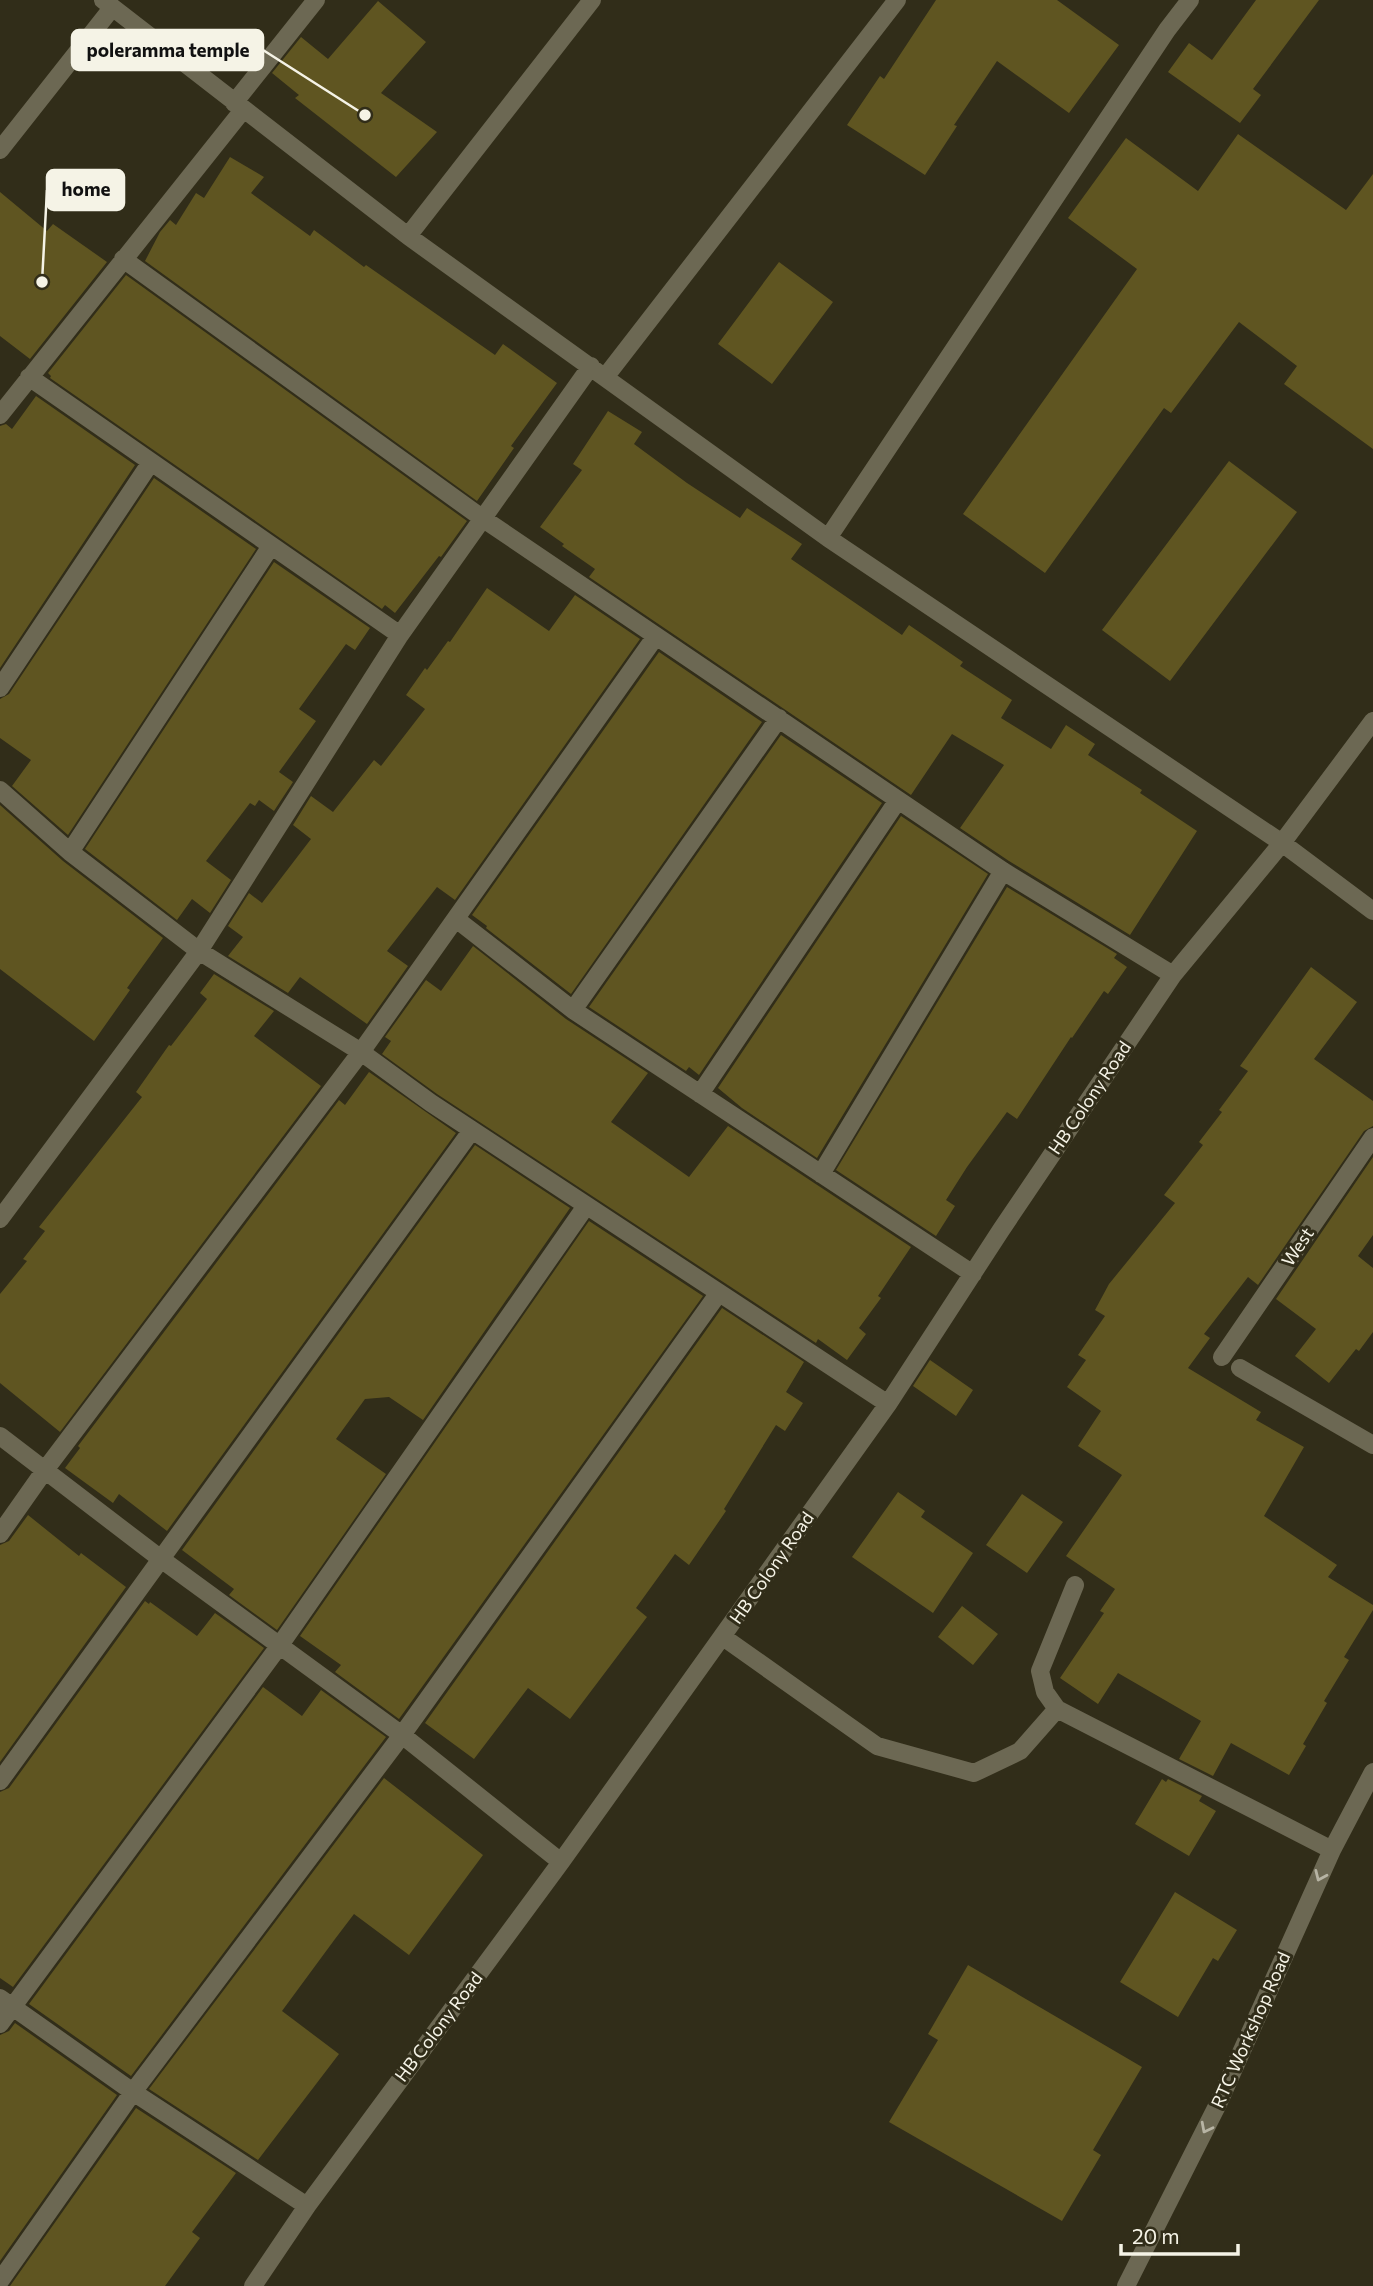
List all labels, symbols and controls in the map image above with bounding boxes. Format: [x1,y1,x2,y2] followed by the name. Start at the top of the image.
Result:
[72,30,263,70] callout: poleramma temple
[86,38,250,61] text: poleramma temple
[47,170,124,210] callout: home
[62,177,110,200] text: home
[1043,1037,1135,1158] street label: HB Colony Road
[1276,1223,1318,1270] street label: West
[724,1507,818,1628] street label: HB Colony Road
[1314,1869,1328,1882] one-way arrow
[1206,1948,1294,2111] street label: RTC Workshop Road
[390,1967,487,2086] street label: HB Colony Road
[1201,2121,1215,2133] one-way arrow
[1121,2212,1238,2256] scale bar
[1132,2223,1180,2248] text: 20 m

